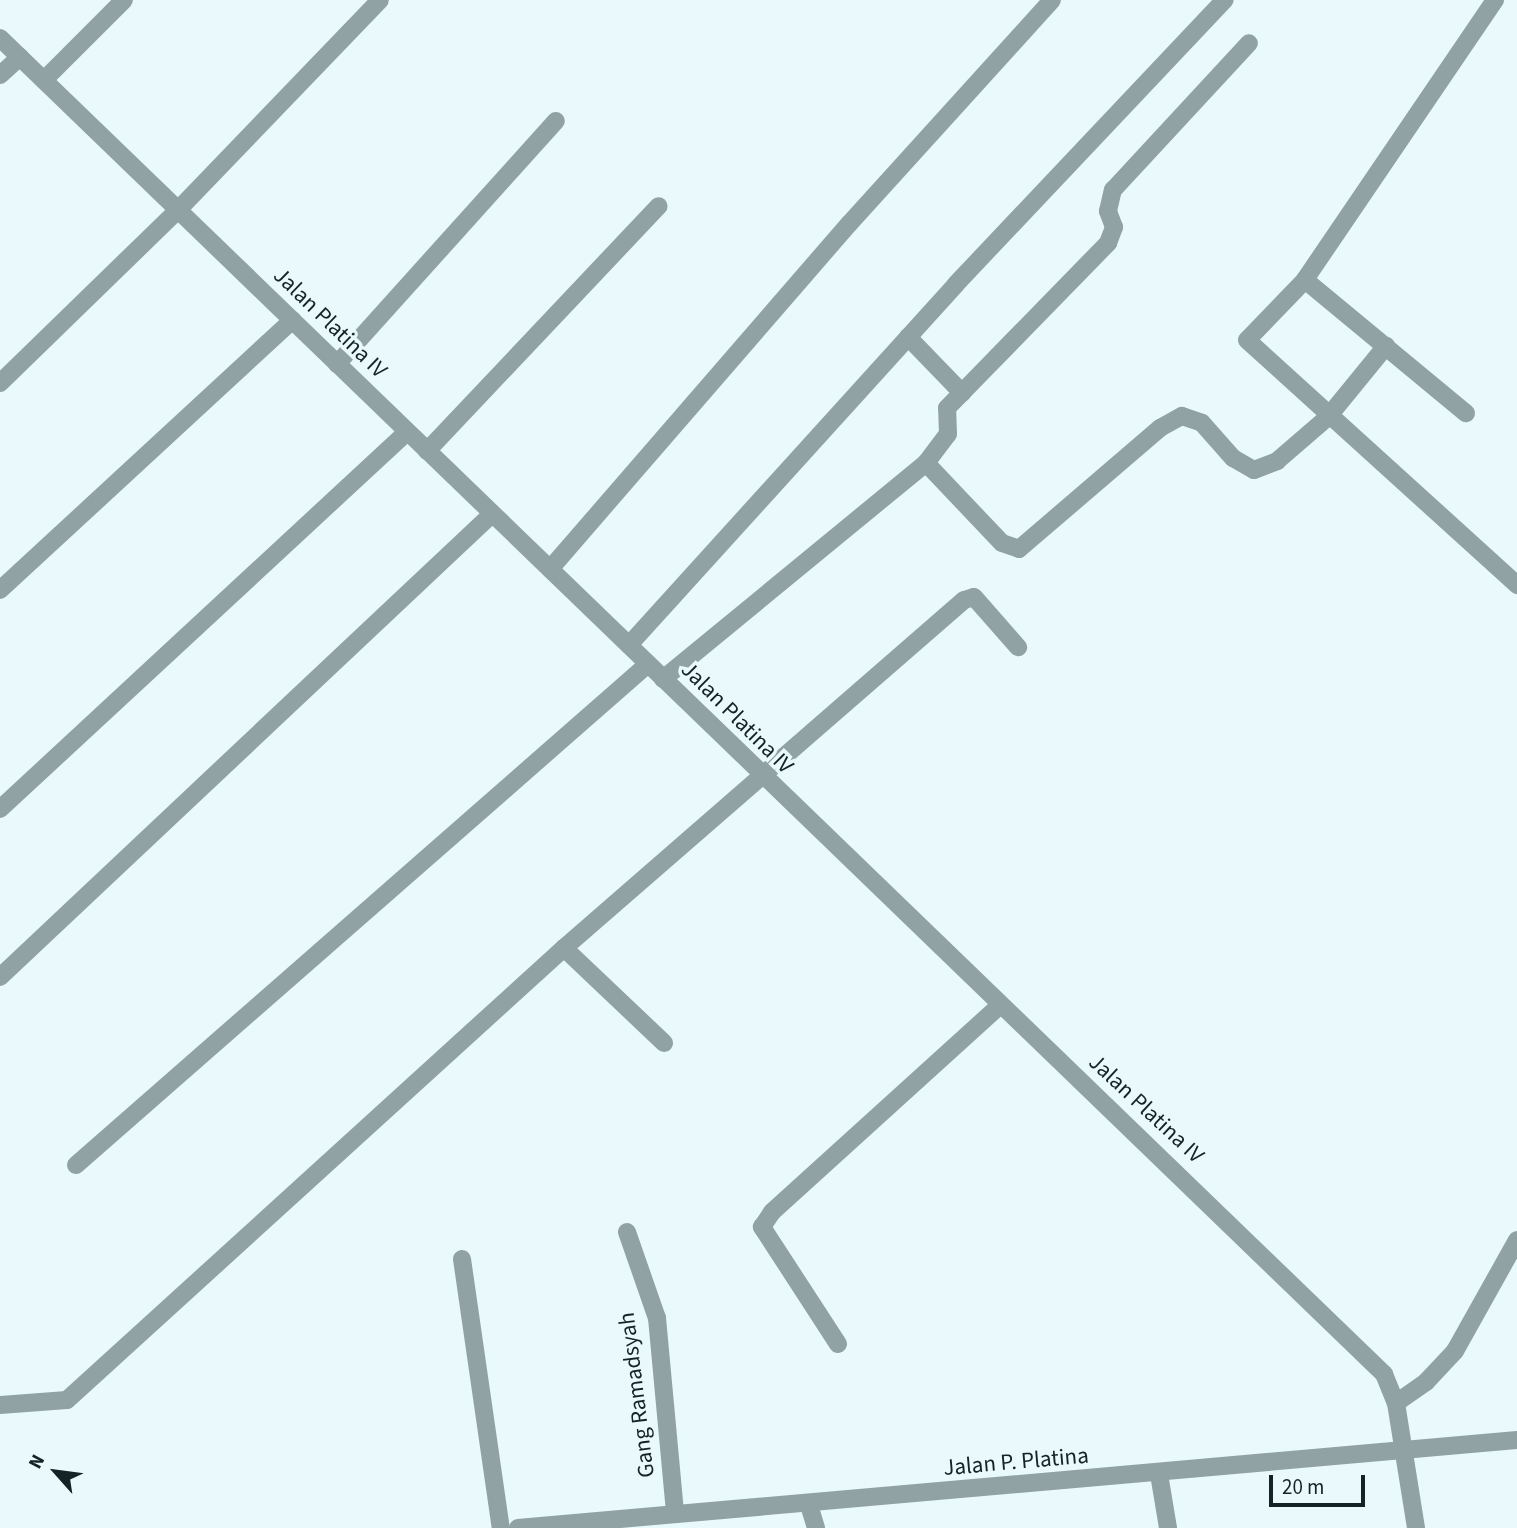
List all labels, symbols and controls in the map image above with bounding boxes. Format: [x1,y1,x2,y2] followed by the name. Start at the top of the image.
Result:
[267,262,393,384] street label: Jalan Platina IV
[675,656,799,780] street label: Jalan Platina IV
[1083,1049,1209,1169] street label: Jalan Platina IV
[613,1311,661,1479] street label: Gang Ramadsyah
[21,1437,91,1507] north arrow
[942,1442,1090,1482] street label: Jalan P. Platina
[22,1450,52,1474] text: N
[1272,1462,1368,1506] scale bar
[1282,1472,1324,1502] text: 20 m

